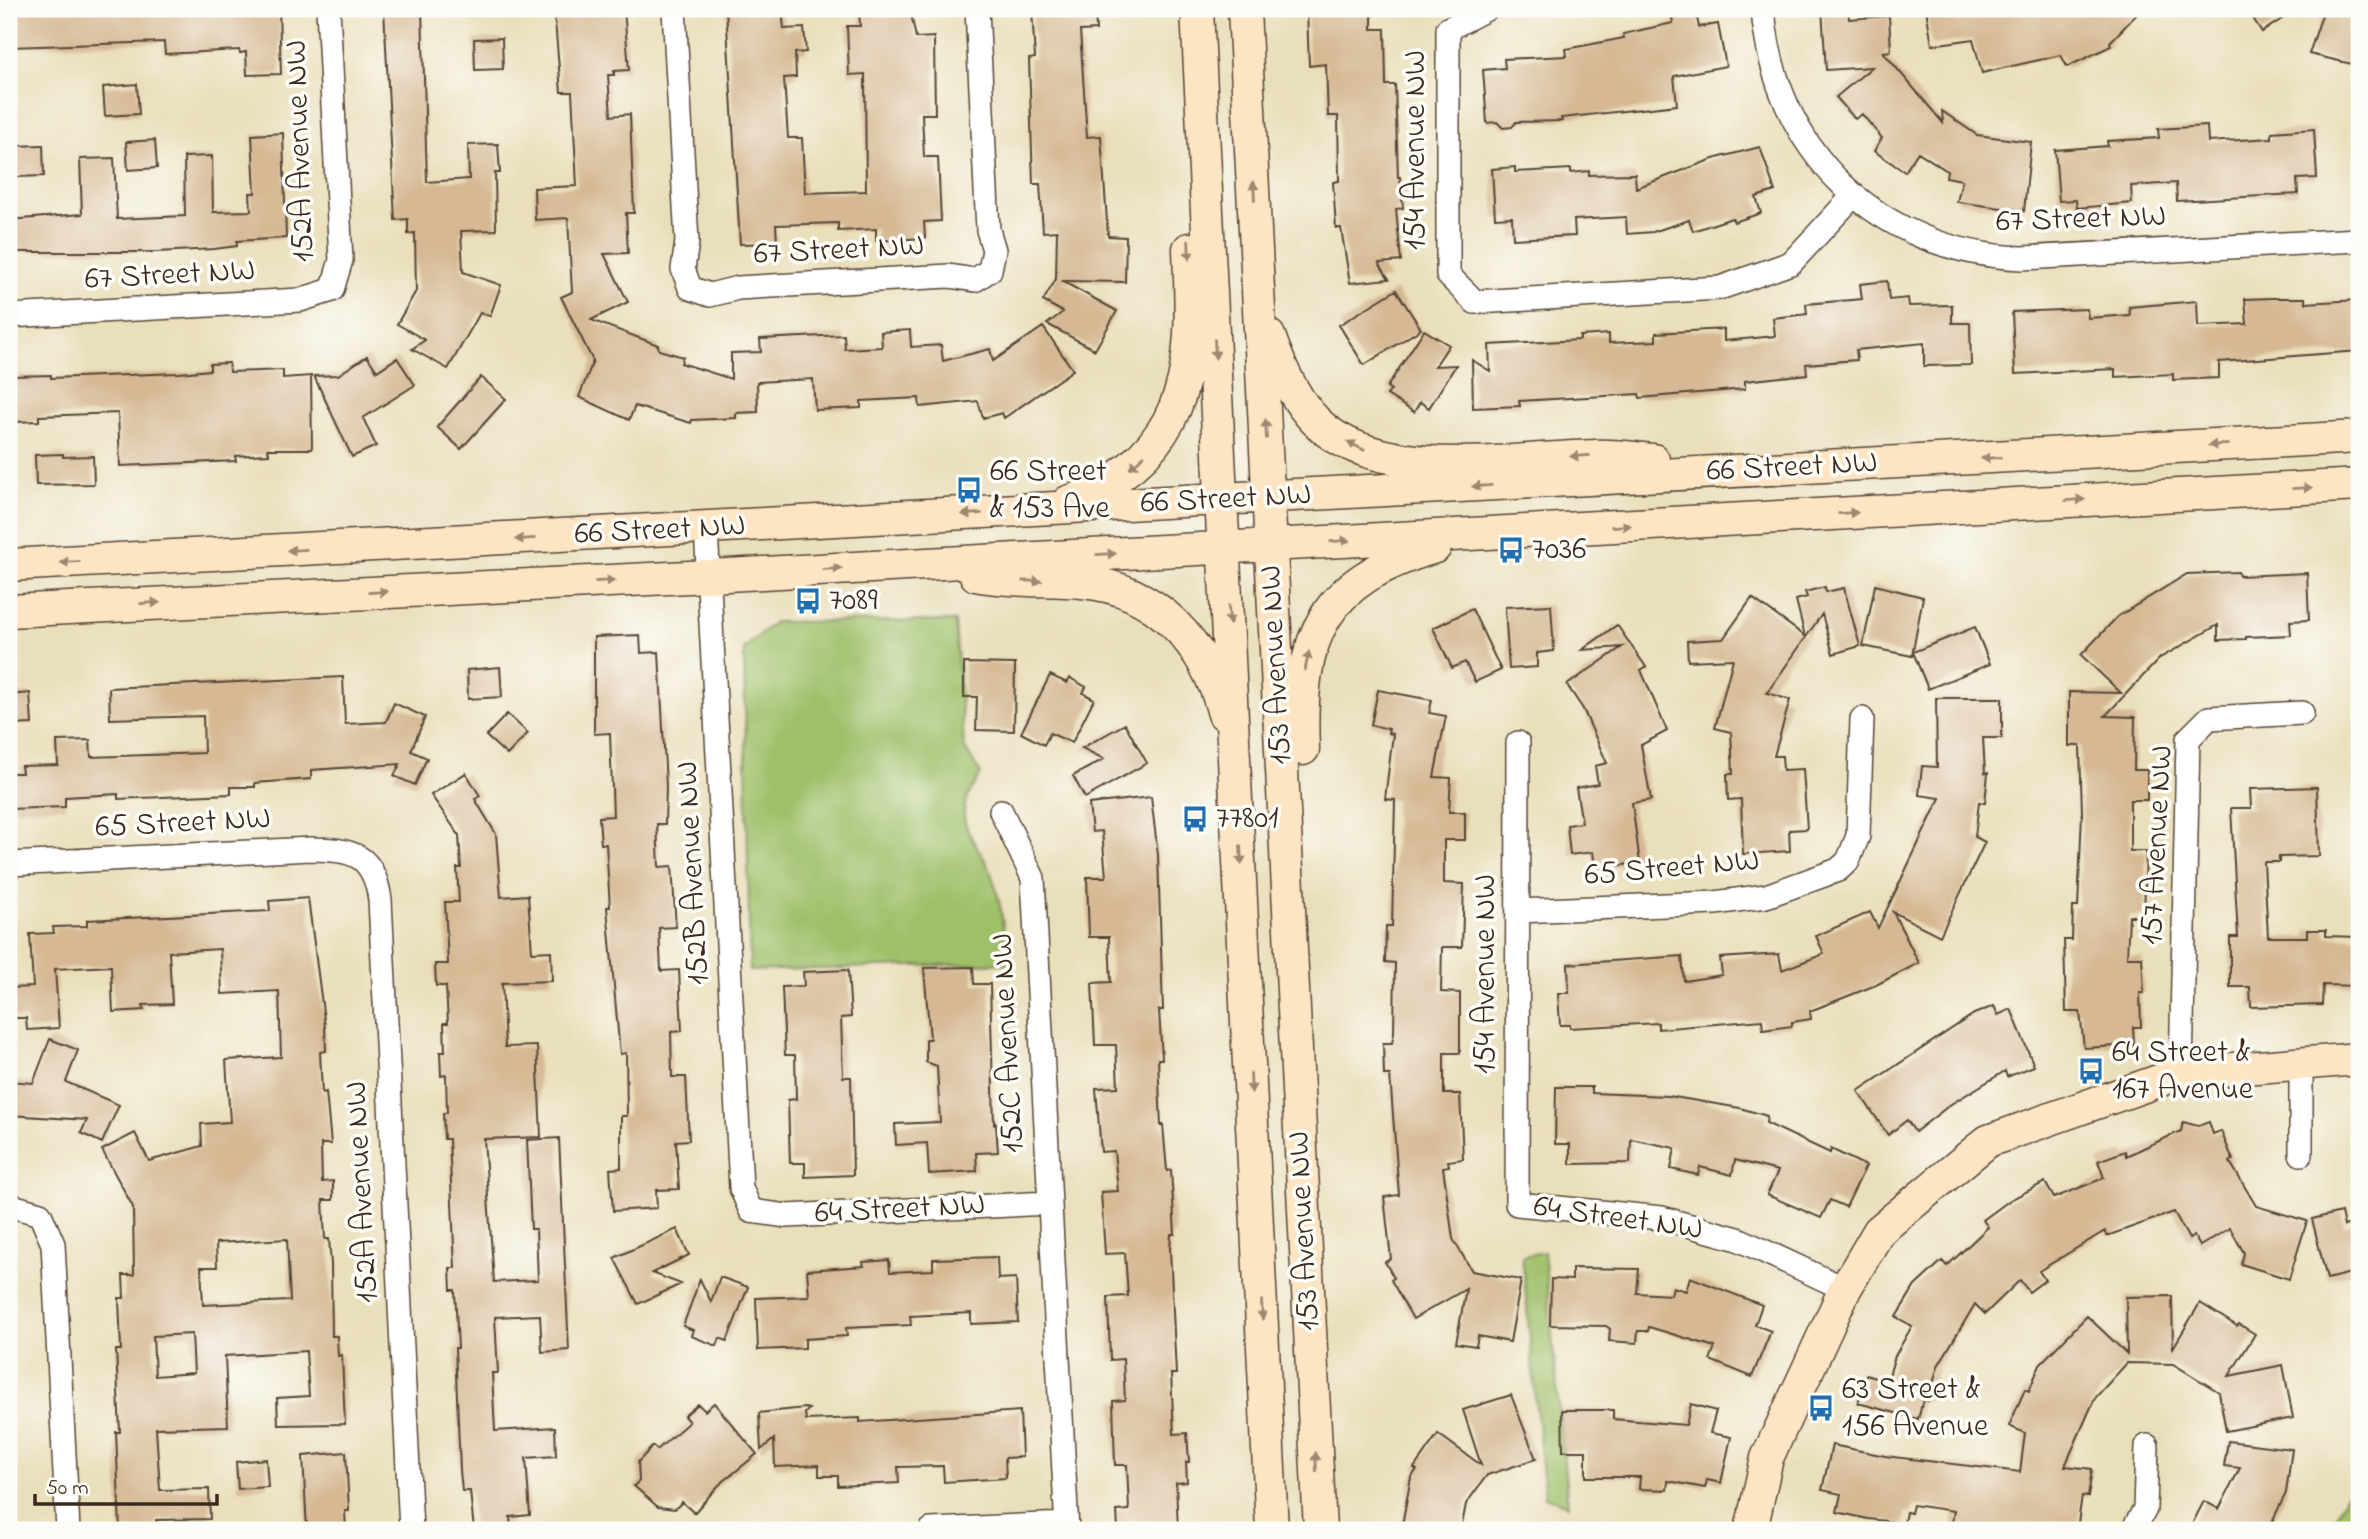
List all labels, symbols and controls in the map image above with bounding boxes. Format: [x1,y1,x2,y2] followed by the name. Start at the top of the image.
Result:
[274,39,328,263] street label: 152A Avenue NW
[1393,50,1440,250] street label: 154 Avenue NW
[1248,180,1259,202] one-way arrow
[1995,194,2167,246] street label: 67 Street NW
[753,223,925,279] street label: 67 Street NW
[1183,239,1194,261] one-way arrow
[84,248,256,304] street label: 67 Street NW
[1210,338,1221,360] one-way arrow
[1260,418,1271,440] one-way arrow
[1346,440,1366,451] one-way arrow
[1705,440,1879,496] street label: 66 Street NW
[2206,440,2228,451] one-way arrow
[990,449,1110,533] place label: 66 Street & 153 Ave
[1569,451,1591,462] one-way arrow
[1979,452,2001,463] one-way arrow
[1129,453,1146,469] one-way arrow
[1139,472,1313,528] street label: 66 Street NW
[954,475,984,505] bus stop icon: 66 Street & 153 Ave
[1471,480,1493,491] one-way arrow
[2291,482,2313,493] one-way arrow
[2064,495,2086,506] one-way arrow
[573,503,747,559] street label: 66 Street NW
[1837,507,1859,518] one-way arrow
[961,509,983,520] one-way arrow
[1610,520,1632,531] one-way arrow
[1532,527,1586,574] place label: 7036
[513,533,535,544] one-way arrow
[1496,535,1526,565] bus stop icon: 7036
[1329,536,1351,547] one-way arrow
[286,545,308,556] one-way arrow
[1096,548,1118,559] one-way arrow
[59,557,81,568] one-way arrow
[821,563,843,574] one-way arrow
[1248,564,1306,766] street label: 153 Avenue NW
[1021,575,1043,586] one-way arrow
[594,576,616,587] one-way arrow
[829,578,878,625] place label: 7089
[793,586,823,616] bus stop icon: 7089
[367,587,389,598] one-way arrow
[140,598,162,609] one-way arrow
[1224,605,1235,627] one-way arrow
[1302,650,1313,672] one-way arrow
[2129,744,2187,946] street label: 157 Avenue NW
[665,760,723,986] street label: 152B Avenue NW
[94,796,272,852] street label: 65 Street NW
[1216,796,1278,843] place label: 77801
[1180,804,1210,834] bus stop icon: 77801
[1583,838,1761,900] street label: 65 Street NW
[1235,845,1246,867] one-way arrow
[1463,874,1510,1074] street label: 154 Avenue NW
[980,932,1038,1154] street label: 152C Avenue NW
[2112,1030,2254,1114] place label: 64 Street & 167 Avenue
[2076,1056,2106,1086] bus stop icon: 64 Street & 167 Avenue
[1246,1072,1257,1094] one-way arrow
[334,1080,392,1304] street label: 152A Avenue NW
[1276,1130,1334,1332] street label: 153 Avenue NW
[814,1182,986,1238] street label: 64 Street NW
[1530,1184,1706,1254] street label: 64 Street NW
[1256,1299,1267,1321] one-way arrow
[1842,1367,1989,1451] place label: 63 Street & 156 Avenue
[1806,1393,1836,1423] bus stop icon: 63 Street & 156 Avenue
[1311,1451,1322,1473] one-way arrow
[35,1462,217,1506] scale bar
[46,1474,89,1504] text: 50 m

